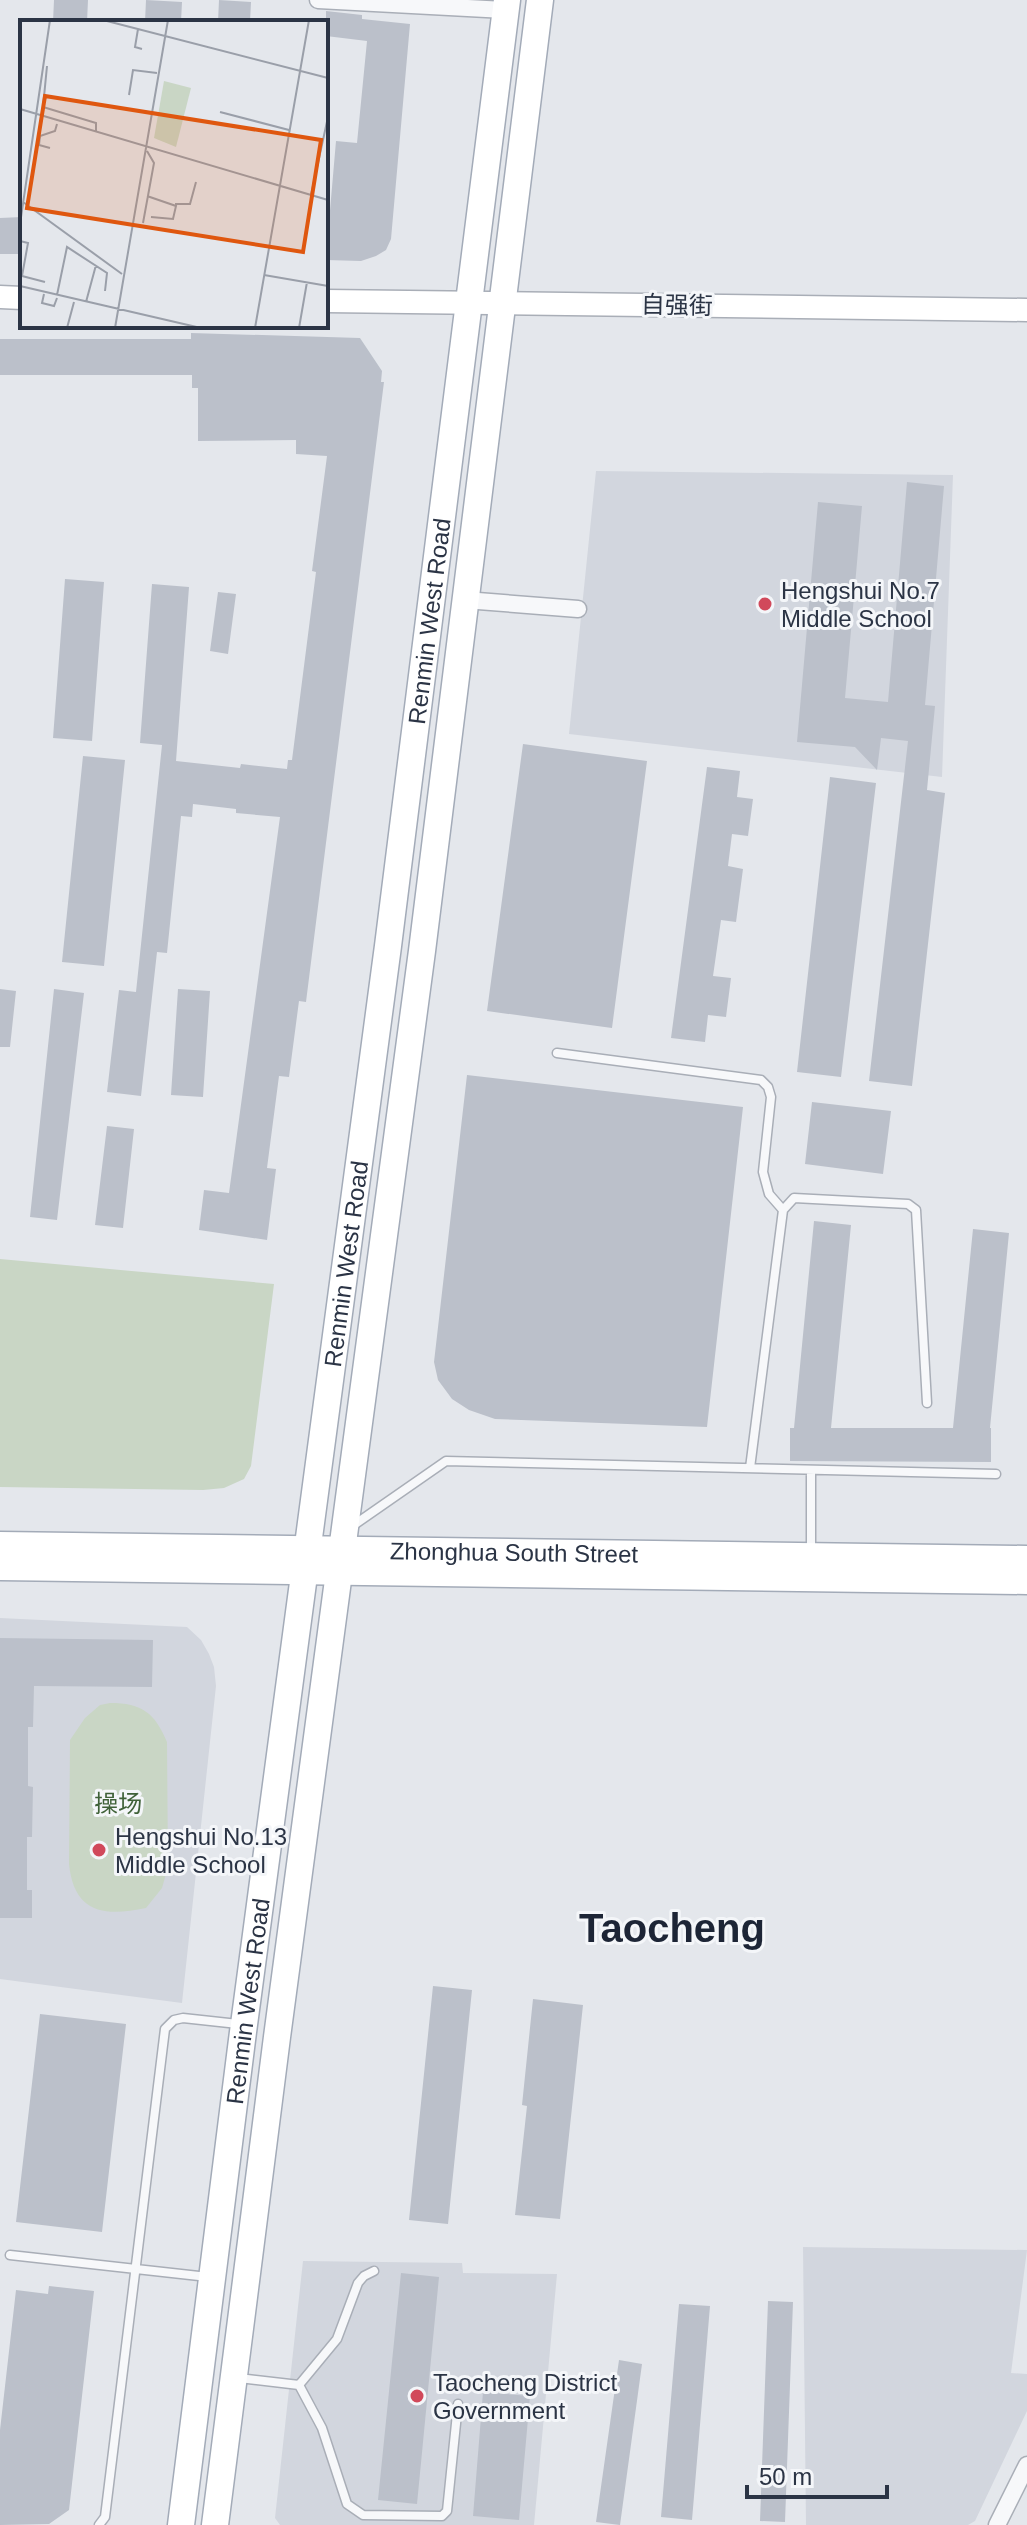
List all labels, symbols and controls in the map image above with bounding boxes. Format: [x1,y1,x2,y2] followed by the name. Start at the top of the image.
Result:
[20,20,328,328] inset map
[641,291,713,319] street label: 自强街
[403,516,455,726] street label: Renmin West Road
[781,577,940,632] place label: Hengshui No.7 Middle School
[756,595,774,613] marker: Hengshui No.7 Middle School
[318,1159,373,1368] street label: Renmin West Road
[390,1537,639,1567] street label: Zhonghua South Street
[94,1790,142,1817] park label: 操场
[115,1823,287,1878] place label: Hengshui No.13 Middle School
[90,1841,108,1859] marker: Hengshui No.13 Middle School
[221,1896,274,2106] street label: Renmin West Road
[579,1906,765,1950] district label: Taocheng
[433,2369,617,2424] place label: Taocheng District Government
[408,2387,426,2405] marker: Taocheng District Government
[747,2449,887,2499] scale bar
[759,2463,812,2490] text: 50 m

